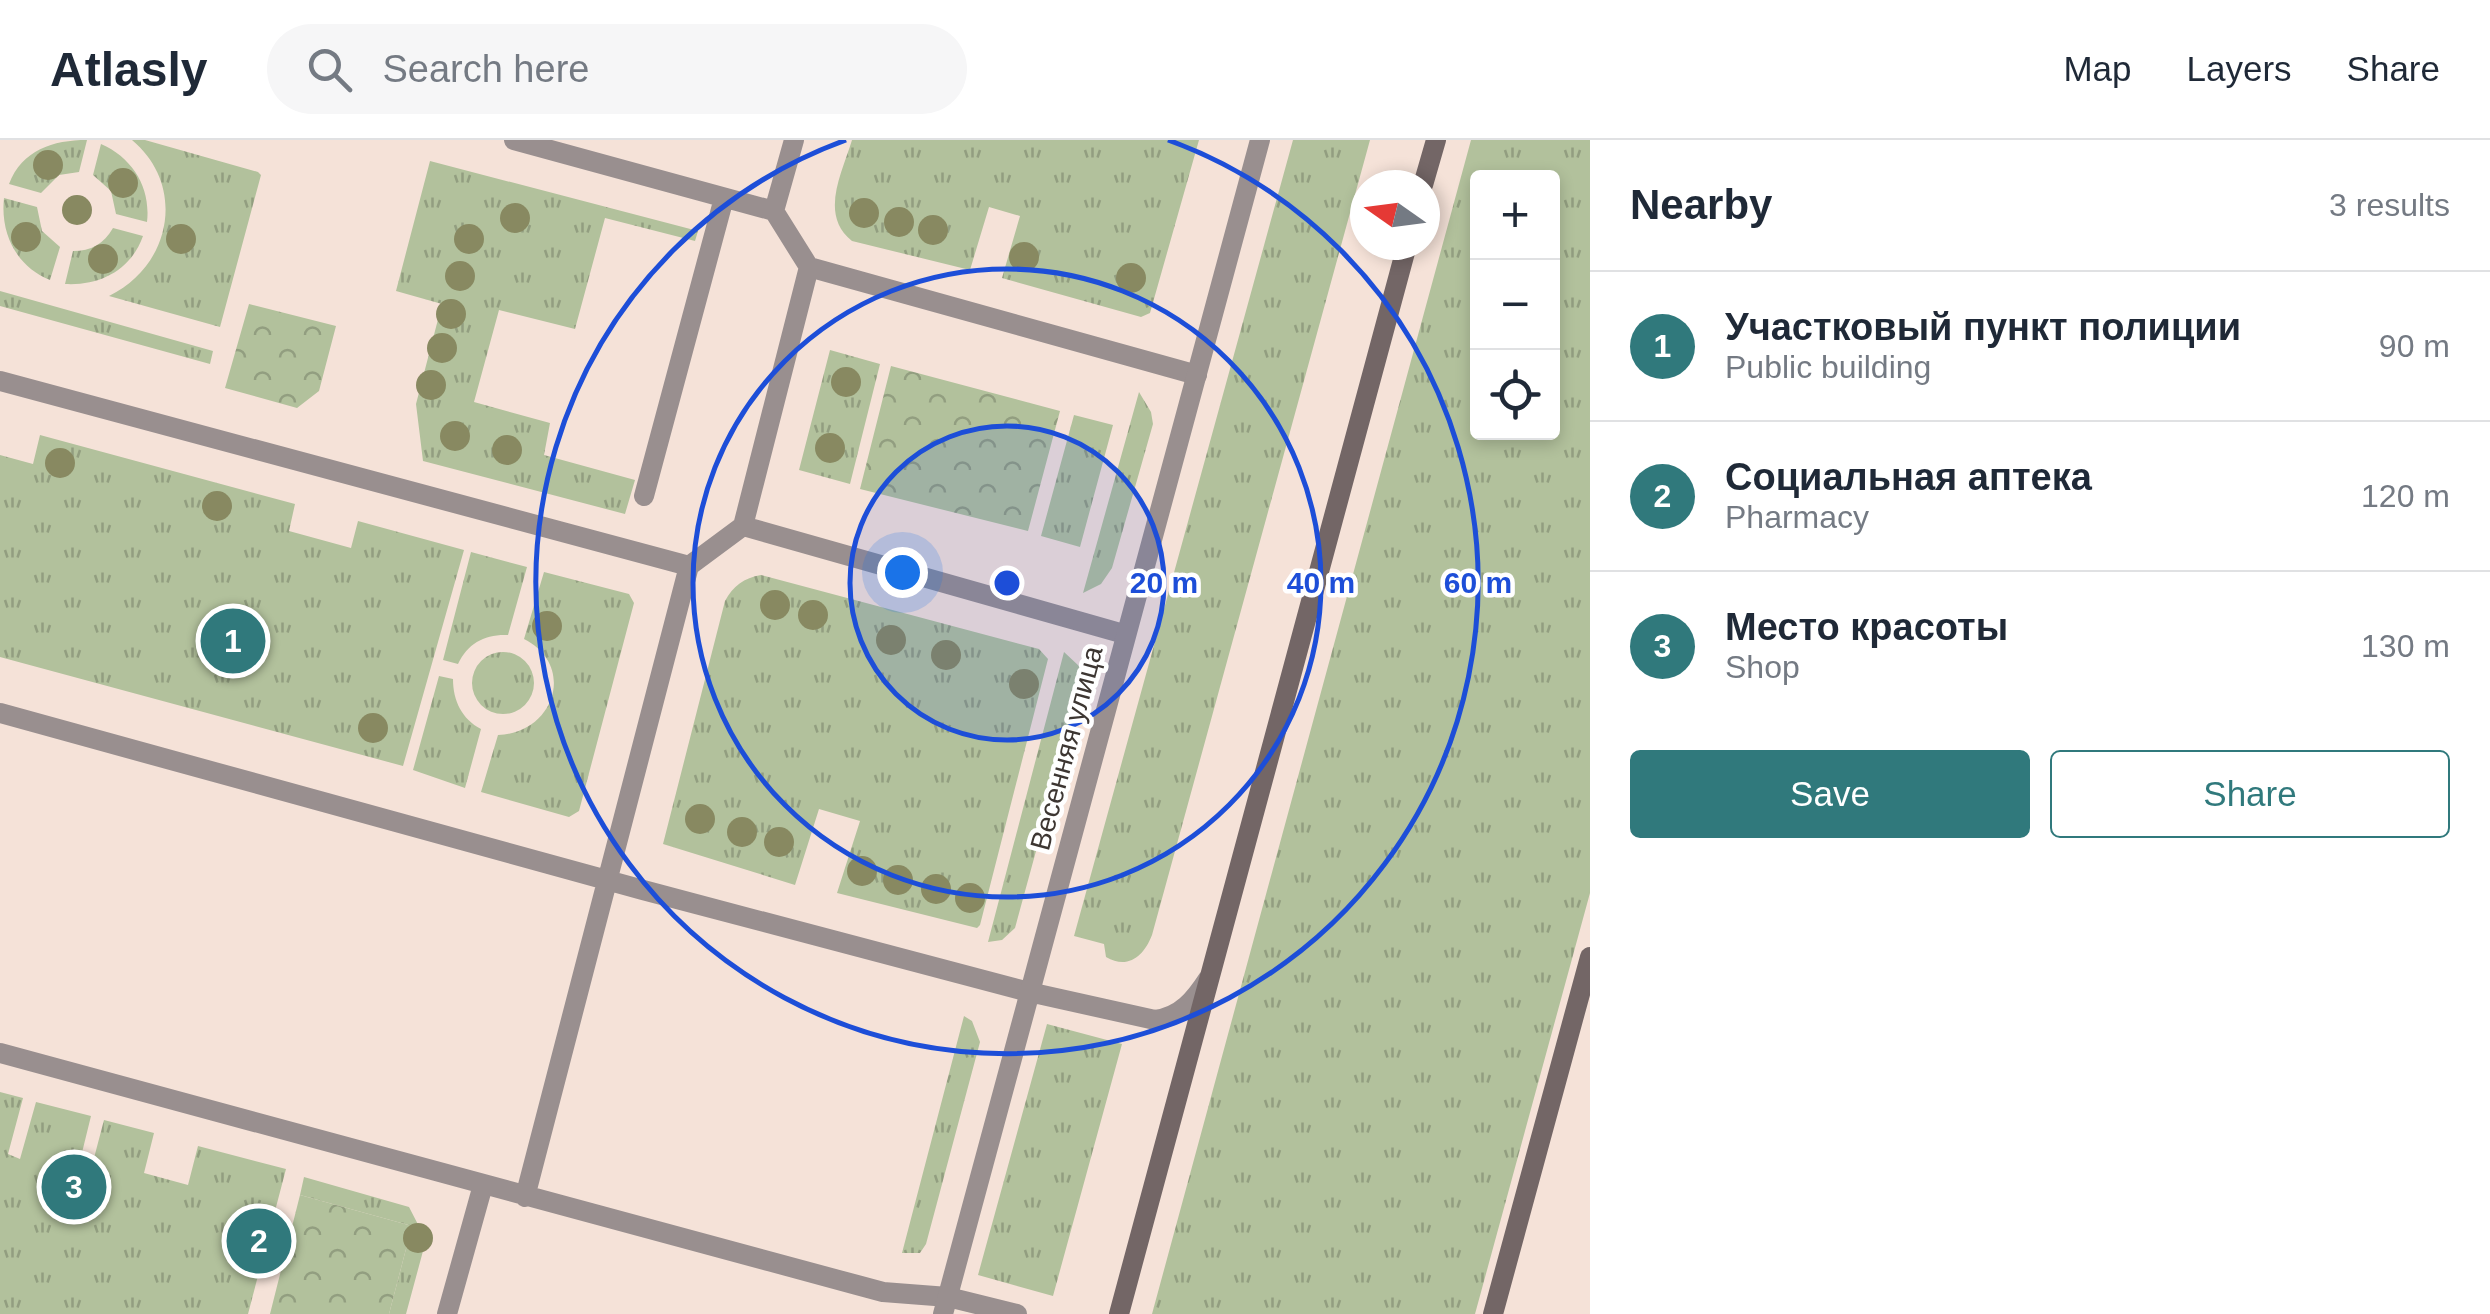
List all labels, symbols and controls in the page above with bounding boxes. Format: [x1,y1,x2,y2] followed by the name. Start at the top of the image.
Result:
[267,24,967,114] search box
[302,42,357,97] icon: search
[50,43,207,96] text: Atlasly
[382,48,589,90] text: Search here
[2063,49,2132,88] text: Map
[2187,49,2292,88] text: Layers
[2347,49,2440,88] text: Share
[1350,170,1440,260] north arrow
[1470,170,1560,440] map controls
[1470,170,1560,260] button: +
[1630,181,1772,228] text: Nearby
[2329,187,2450,223] text: 3 results
[1470,260,1560,350] button: −
[1725,306,2241,348] text: Участковый пункт полиции
[1654,328,1671,364] text: 1
[2379,328,2450,364] text: 90 m
[1725,349,1931,385] text: Public building
[1470,350,1560,440] button: locate
[1725,456,2092,498] text: Социальная аптека
[1654,478,1671,514] text: 2
[2361,478,2450,514] text: 120 m
[1725,499,1869,535] text: Pharmacy
[877,547,928,598] your location
[989,565,1025,601] centre of rings
[1130,566,1198,599] text: 20 m
[1287,566,1355,599] text: 40 m
[1444,566,1512,599] text: 60 m
[200,604,266,678] pin: 1
[1725,606,2008,648] text: Место красоты
[1654,628,1671,664] text: 3
[2361,628,2450,664] text: 130 m
[1024,642,1109,853] street label: Весенняя улица
[1725,649,1800,685] text: Shop
[1630,750,2030,838] button: Save
[2050,750,2450,838] button: Share
[42,1150,106,1224] pin: 3
[226,1204,292,1278] pin: 2

